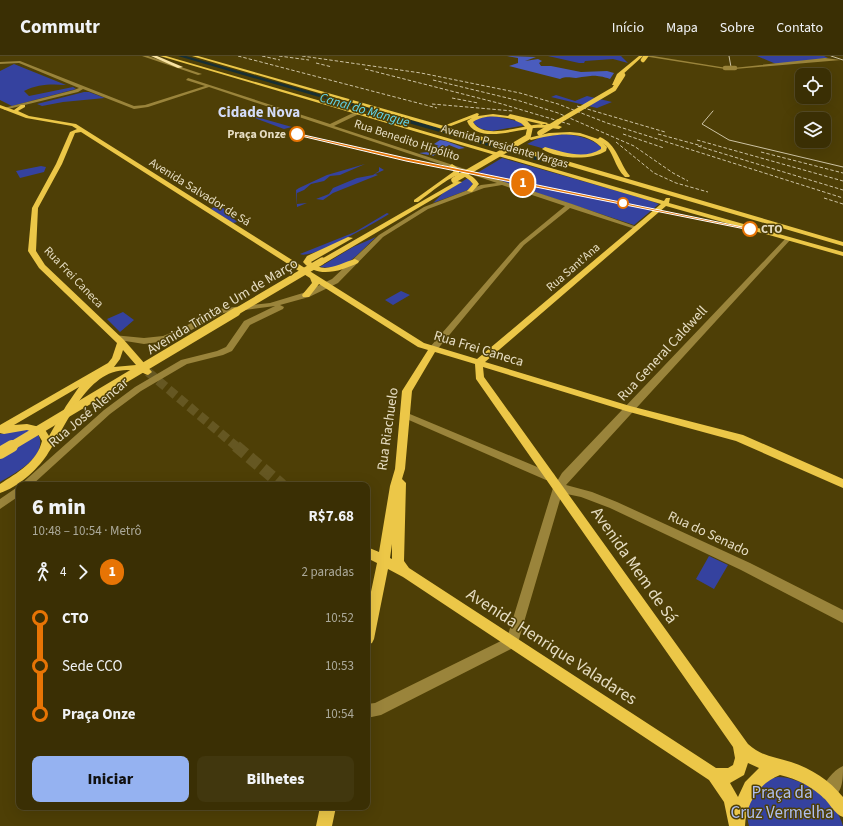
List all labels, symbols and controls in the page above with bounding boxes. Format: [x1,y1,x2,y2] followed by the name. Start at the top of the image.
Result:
[20,14,100,41] text: Commutr
[612,18,644,38] text: Início
[666,18,698,38] text: Mapa
[720,18,754,38] text: Sobre
[776,18,823,38] text: Contato
[795,68,831,148] map controls
[795,68,831,104] button: locate
[318,89,412,131] water label: Canal do Mangue
[218,102,300,123] district label: Cidade Nova
[795,112,831,148] button: layers
[352,115,462,166] street label: Rua Benedito Hipólito
[439,120,570,173] street label: Avenida Presidente Vargas
[227,126,286,143] place label: Praça Onze
[289,126,305,142] marker: Praça Onze
[146,154,254,231] street label: Avenida Salvador de Sá
[510,170,536,196] line badge: 1
[519,173,527,193] text: 1
[617,197,629,209] unlabelled marker
[742,221,758,237] marker: CTO
[761,221,782,238] place label: CTO
[543,239,604,296] street label: Rua Sant'Ana
[40,243,107,312] street label: Rua Frei Caneca
[143,254,302,360] street label: Avenida Trinta e Um de Março
[613,301,713,406] street label: Rua General Caldwell
[431,326,526,372] street label: Rua Frei Caneca
[44,373,133,452] street label: Rua José Alencar
[372,386,404,472] street label: Rua Riachuelo
[32,491,86,523] text: 6 min
[585,502,683,629] street label: Avenida Mem de Sá
[309,506,354,527] text: R$7.68
[664,506,753,562] street label: Rua do Senado
[32,522,142,540] text: 10:48 – 10:54 · Metrô
[32,561,54,583] icon: walk
[72,561,94,583] icon: forward
[108,562,116,582] text: 1
[60,563,66,581] text: 4
[301,563,354,581] text: 2 paradas
[462,583,641,711] street label: Avenida Henrique Valadares
[62,608,89,629] text: CTO
[325,609,354,627] text: 10:52
[62,656,122,677] text: Sede CCO
[325,657,354,675] text: 10:53
[62,704,136,725] text: Praça Onze
[325,705,354,723] text: 10:54
[32,756,189,802] button: Iniciar
[197,756,354,802] button: Bilhetes
[731,781,834,825] park label: Praça da Cruz Vermelha

